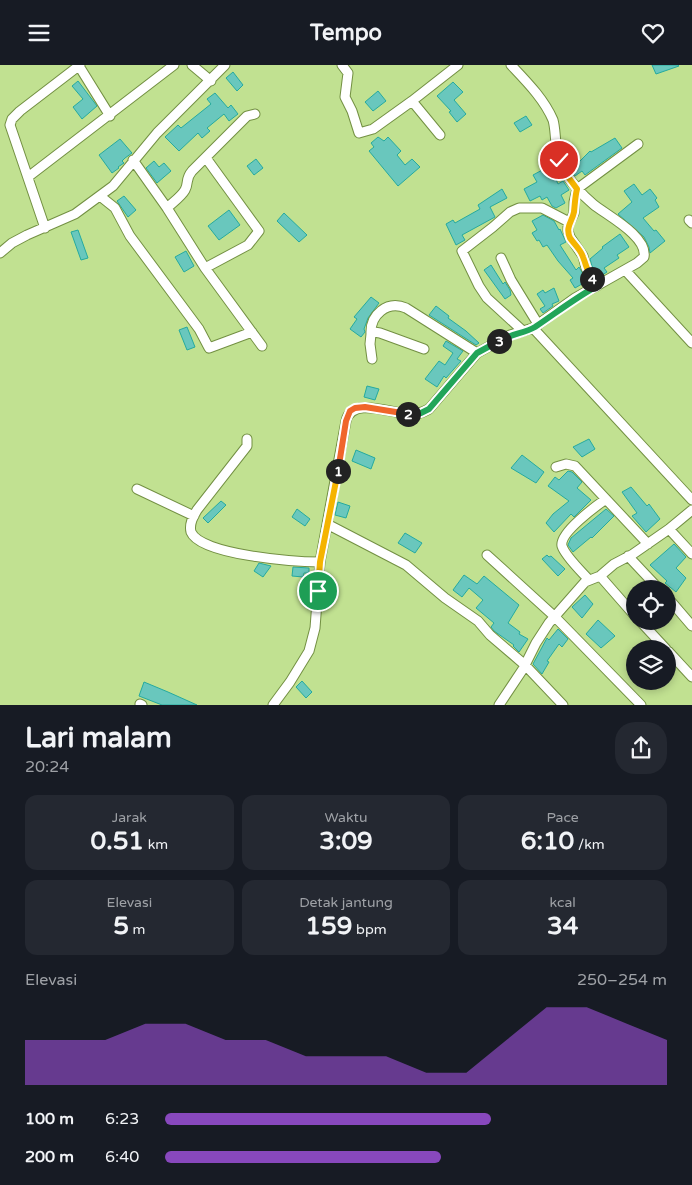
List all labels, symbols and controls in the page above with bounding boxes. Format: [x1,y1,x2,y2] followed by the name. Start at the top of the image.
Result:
[25,19,53,47] icon: menu
[639,19,667,47] icon: heart
[310,20,382,46] text: Tempo
[538,139,580,181] pin
[545,146,573,174] icon: check
[580,267,604,291] pin: 4
[588,271,597,288] text: 4
[486,329,512,353] pin: 3
[495,333,504,350] text: 3
[396,401,420,427] pin: 2
[404,406,413,423] text: 2
[326,459,350,483] pin: 1
[334,463,343,480] text: 1
[297,570,339,612] pin
[304,577,332,605] icon: arrive
[626,580,676,690] map controls
[626,580,676,630] button: locate
[626,640,676,690] button: layers
[25,721,172,755] text: Lari malam
[615,722,667,774] button: share
[25,757,69,777] text: 20:24
[112,809,147,826] text: Jarak
[325,809,367,826] text: Waktu
[547,809,579,826] text: Pace
[90,826,144,856] text: 0.51
[319,826,373,856] text: 3:09
[521,826,574,856] text: 6:10
[144,836,168,853] text: km
[574,836,605,853] text: /km
[106,894,152,911] text: Elevasi
[299,894,393,911] text: Detak jantung
[550,894,576,911] text: kcal
[113,911,129,941] text: 5
[305,911,352,941] text: 159
[547,911,578,941] text: 34
[129,921,145,938] text: m
[352,921,387,938] text: bpm
[25,970,77,990] text: Elevasi
[577,970,667,990] text: 250–254 m
[25,1109,74,1129] text: 100 m
[105,1109,139,1129] text: 6:23
[25,1147,74,1167] text: 200 m
[105,1147,139,1167] text: 6:40

